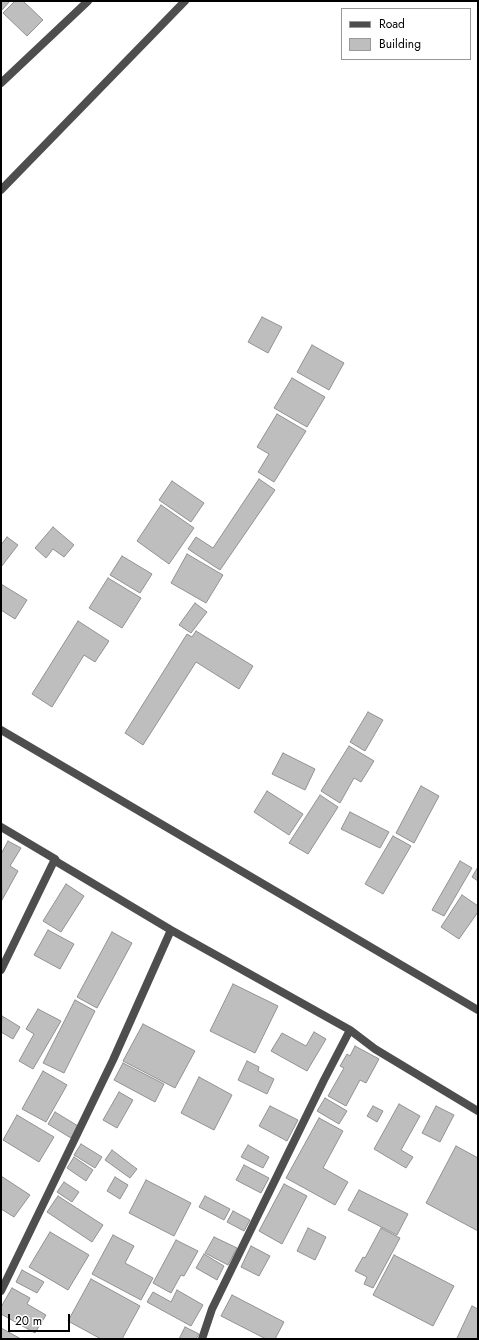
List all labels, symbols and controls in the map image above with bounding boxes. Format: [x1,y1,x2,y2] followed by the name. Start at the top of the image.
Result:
[341,8,471,60] legend
[379,15,405,33] text: Road
[379,35,421,53] text: Building
[10,1306,72,1332] scale bar
[15,1312,42,1330] text: 20 m

